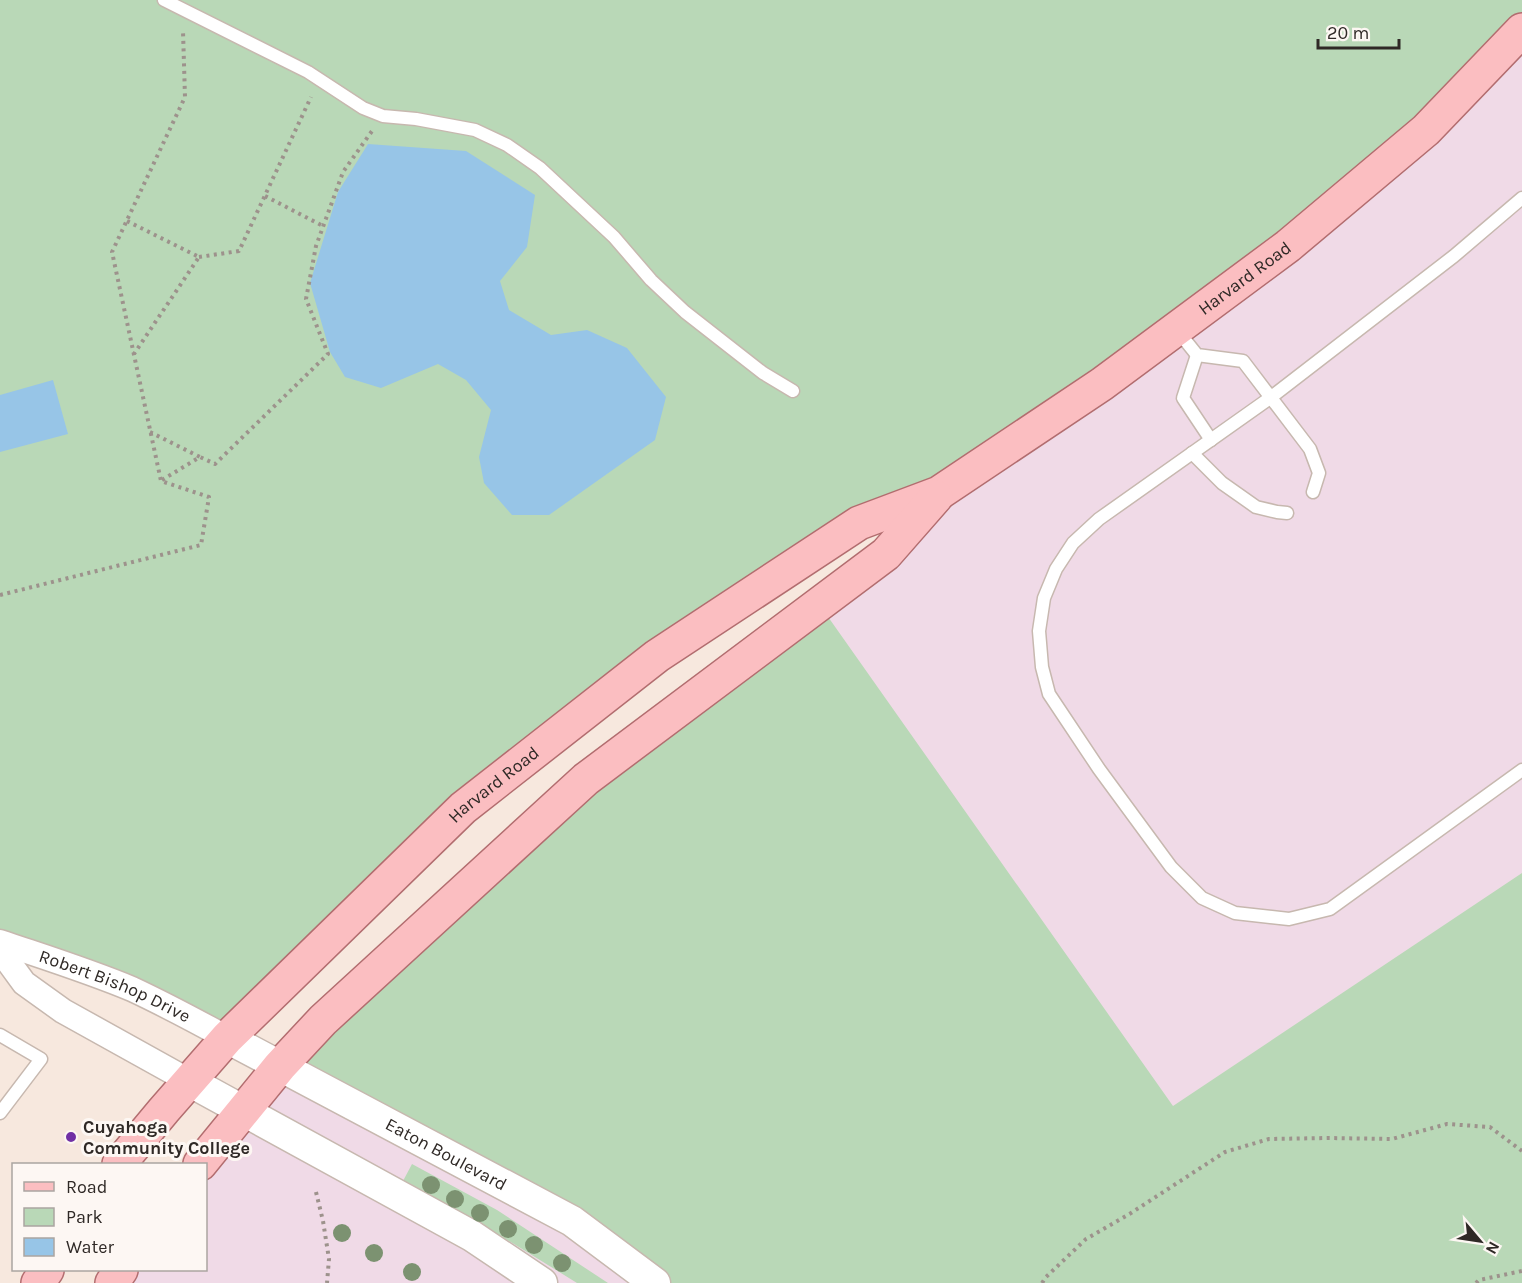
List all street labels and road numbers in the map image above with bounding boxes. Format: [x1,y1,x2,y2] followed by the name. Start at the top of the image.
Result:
[1194,236,1296,320] street label: Harvard Road
[443,742,544,828] street label: Harvard Road
[36,945,194,1027] street label: Robert Bishop Drive
[382,1113,511,1195] street label: Eaton Boulevard

